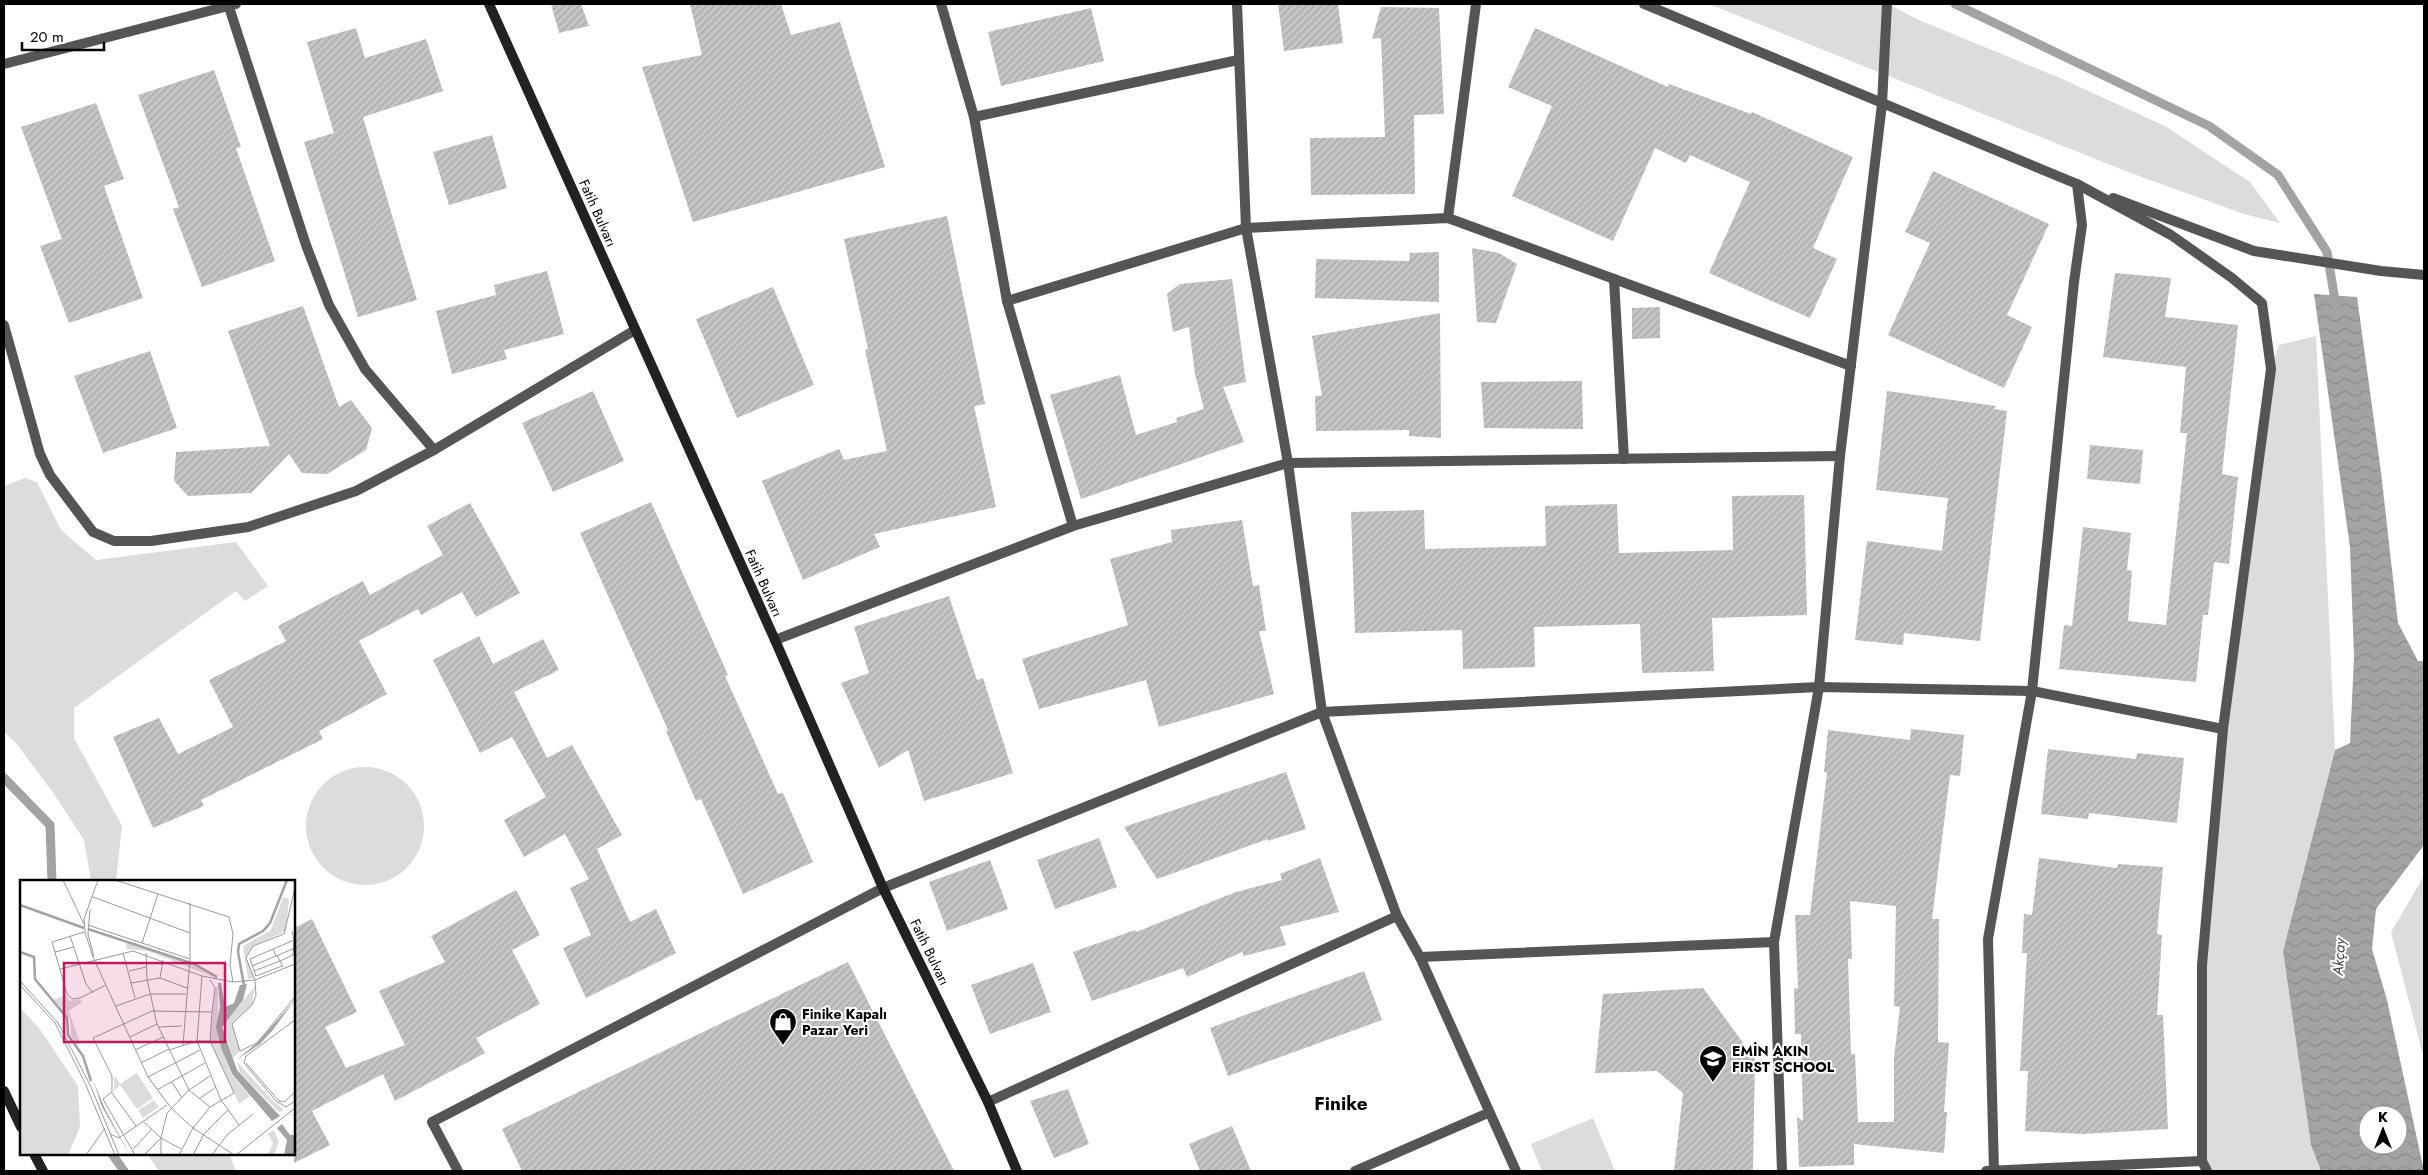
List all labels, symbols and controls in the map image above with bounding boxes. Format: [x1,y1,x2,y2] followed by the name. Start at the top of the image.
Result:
[22,20,105,52] scale bar
[30,26,64,48] text: 20 m
[574,176,622,250] street label: Fatih Bulvarı
[740,546,788,620] street label: Fatih Bulvarı
[20,880,295,1155] inset map
[905,915,955,989] street label: Fatih Bulvarı
[2327,936,2351,977] water label: Akçay
[802,1004,887,1040] place label: Finike Kapalı Pazar Yeri
[768,1007,798,1046] shop icon: Finike Kapalı Pazar Yeri
[1732,1041,1835,1077] place label: EMİN AKIN FIRST SCHOOL
[1698,1044,1728,1083] school or university icon: EMİN AKIN FIRST SCHOOL
[1314,1090,1368,1117] district label: Finike
[2358,1105,2408,1155] north arrow
[2378,1107,2388,1127] text: K

